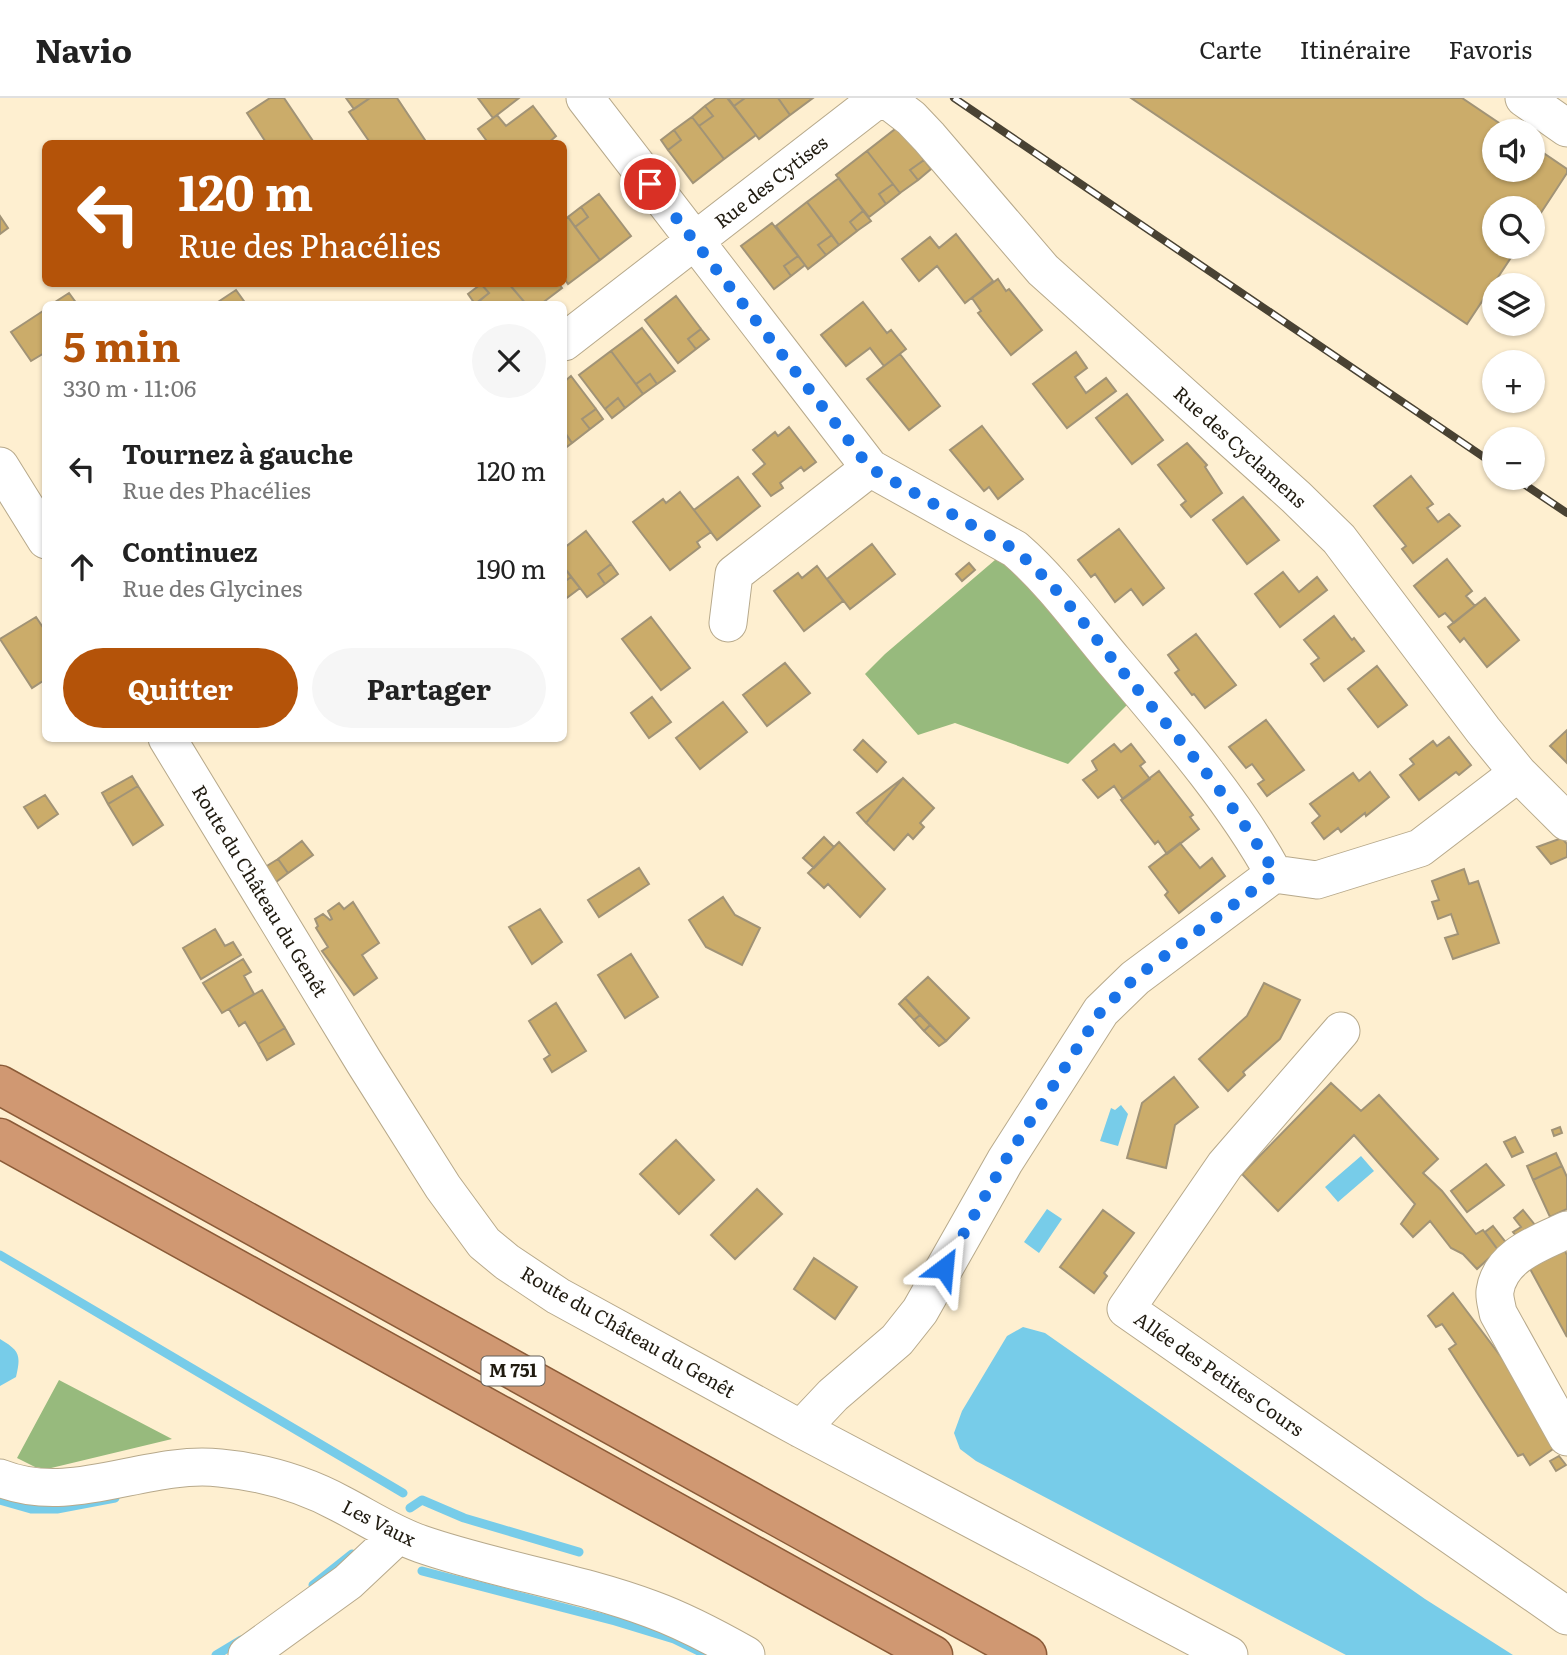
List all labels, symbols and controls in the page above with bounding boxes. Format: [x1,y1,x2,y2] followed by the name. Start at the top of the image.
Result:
[35,24,132,73] text: Navio
[1199,31,1262,66] text: Carte
[1300,31,1411,66] text: Itinéraire
[1449,31,1532,66] text: Favoris
[1482,119,1545,490] map controls
[1482,119,1545,182] button: sound
[708,128,833,234] street label: Rue des Cytises
[178,153,313,226] text: 120 m
[620,154,680,214] pin
[631,165,669,203] icon: arrive
[63,168,154,259] icon: left
[1482,196,1545,259] button: search
[178,220,441,268] text: Rue des Phacélies
[1482,273,1545,336] button: layers
[63,313,181,375] text: 5 min
[472,324,546,398] button: close
[1482,350,1545,413] button: +
[63,370,196,404] text: 330 m · 11:06
[1168,379,1314,514] street label: Rue des Cyclamens
[1482,427,1545,490] button: −
[122,433,353,472] text: Tournez à gauche
[63,450,101,488] icon: left
[477,450,546,489] text: 120 m
[122,472,311,506] text: Rue des Phacélies
[122,531,258,570] text: Continuez
[63,548,101,586] icon: ahead
[476,548,546,587] text: 190 m
[122,570,302,604] text: Rue des Glycines
[63,648,298,728] button: Quitter
[312,648,546,728] button: Partager
[186,779,336,1002] street label: Route du Château du Genêt
[907,1231,981,1305] position arrow
[516,1258,741,1404] street label: Route du Château du Genêt
[1129,1304,1310,1443] street label: Allée des Petites Cours
[482,1356,544,1386] road number: M 751
[338,1492,421,1553] street label: Les Vaux

